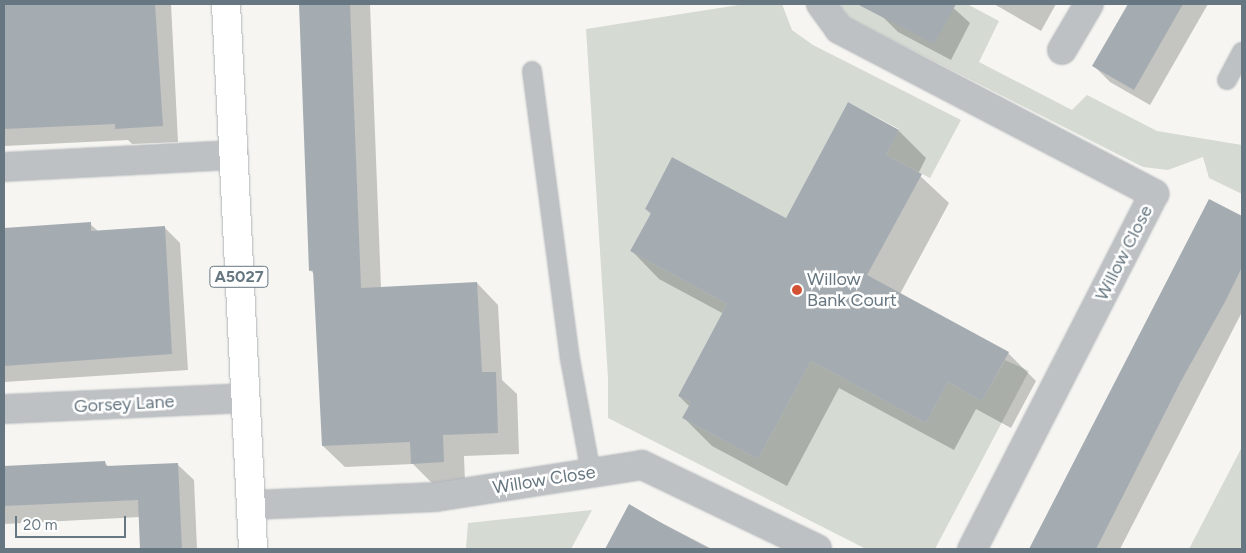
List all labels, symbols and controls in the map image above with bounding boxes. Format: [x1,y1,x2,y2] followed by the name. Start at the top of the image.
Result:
[1091,202,1157,304] street label: Willow Close
[209,264,269,290] road number: A5027
[807,269,897,312] place label: Willow Bank Court
[791,284,803,296] marker: Willow Bank Court
[73,391,175,417] street label: Gorsey Lane
[491,461,597,499] street label: Willow Close
[18,506,129,538] scale bar
[23,516,57,534] text: 20 m

